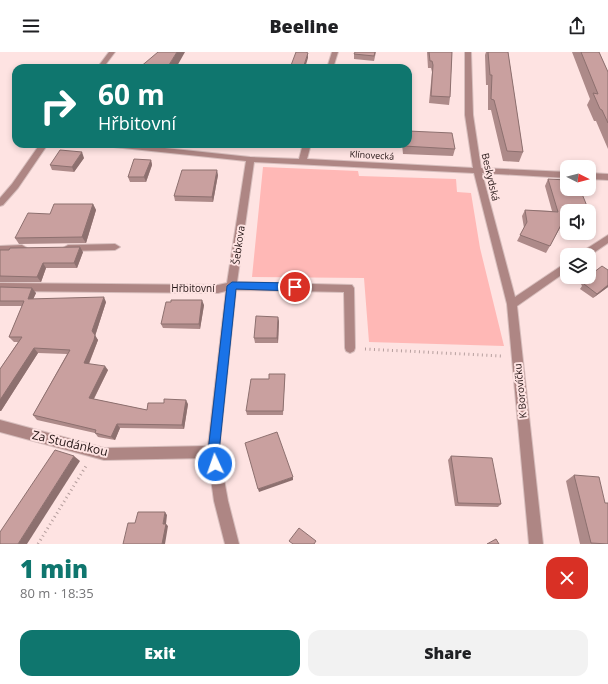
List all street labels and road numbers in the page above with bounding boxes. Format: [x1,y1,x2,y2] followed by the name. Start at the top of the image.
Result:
[349,147,395,163] street label: Klínovecká
[479,152,503,202] street label: Beskydská
[228,225,248,265] street label: Šebkova
[171,281,215,295] street label: Hřbitovní
[510,363,530,419] street label: K Borovíčku
[31,426,109,460] street label: Za Studánkou

